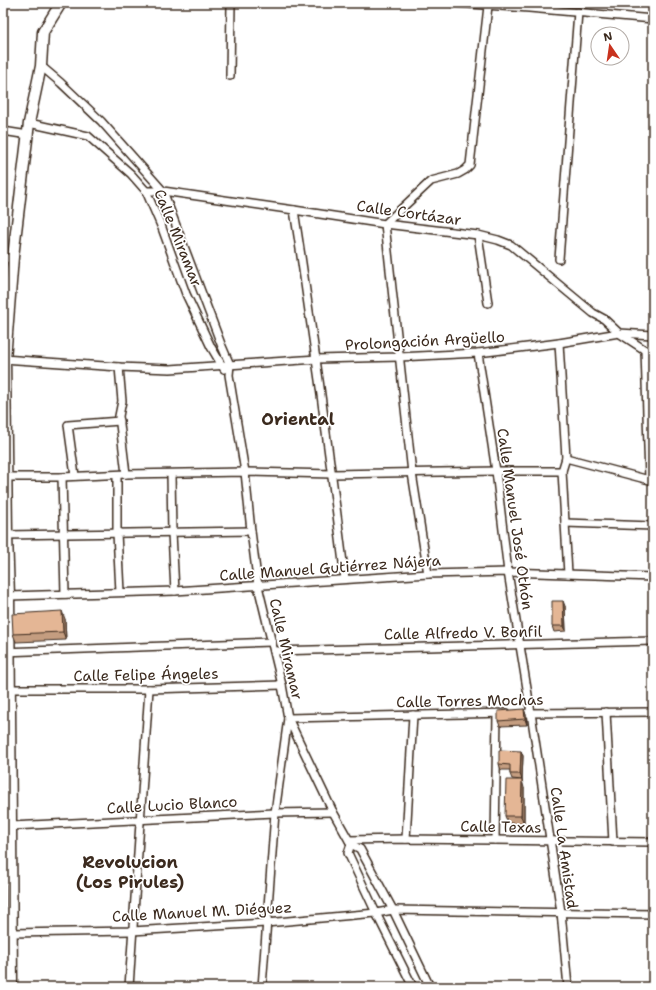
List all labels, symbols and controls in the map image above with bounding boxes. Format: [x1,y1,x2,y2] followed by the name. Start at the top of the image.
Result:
[590,26,630,66] north arrow
[602,28,614,45] text: N
[149,186,207,290] street label: Calle Miramar
[355,196,463,230] street label: Calle Cortázar
[345,327,505,355] street label: Prolongación Argüello
[261,408,335,430] district label: Oriental
[492,427,538,611] street label: Calle Manuel José Othón
[219,550,442,586] street label: Calle Manuel Gutiérrez Nájera
[265,596,307,702] street label: Calle Miramar
[384,622,543,644] street label: Calle Alfredo V. Bonfil
[73,663,219,686] street label: Calle Felipe Ángeles
[396,690,544,712] street label: Calle Torres Mochas
[546,786,583,911] street label: Calle La Amistad
[106,792,238,818] street label: Calle Lucio Blanco
[460,816,542,838] street label: Calle Texas
[76,851,184,893] district label: Revolucion (Los Pirules)
[111,897,293,927] street label: Calle Manuel M. Diéguez

